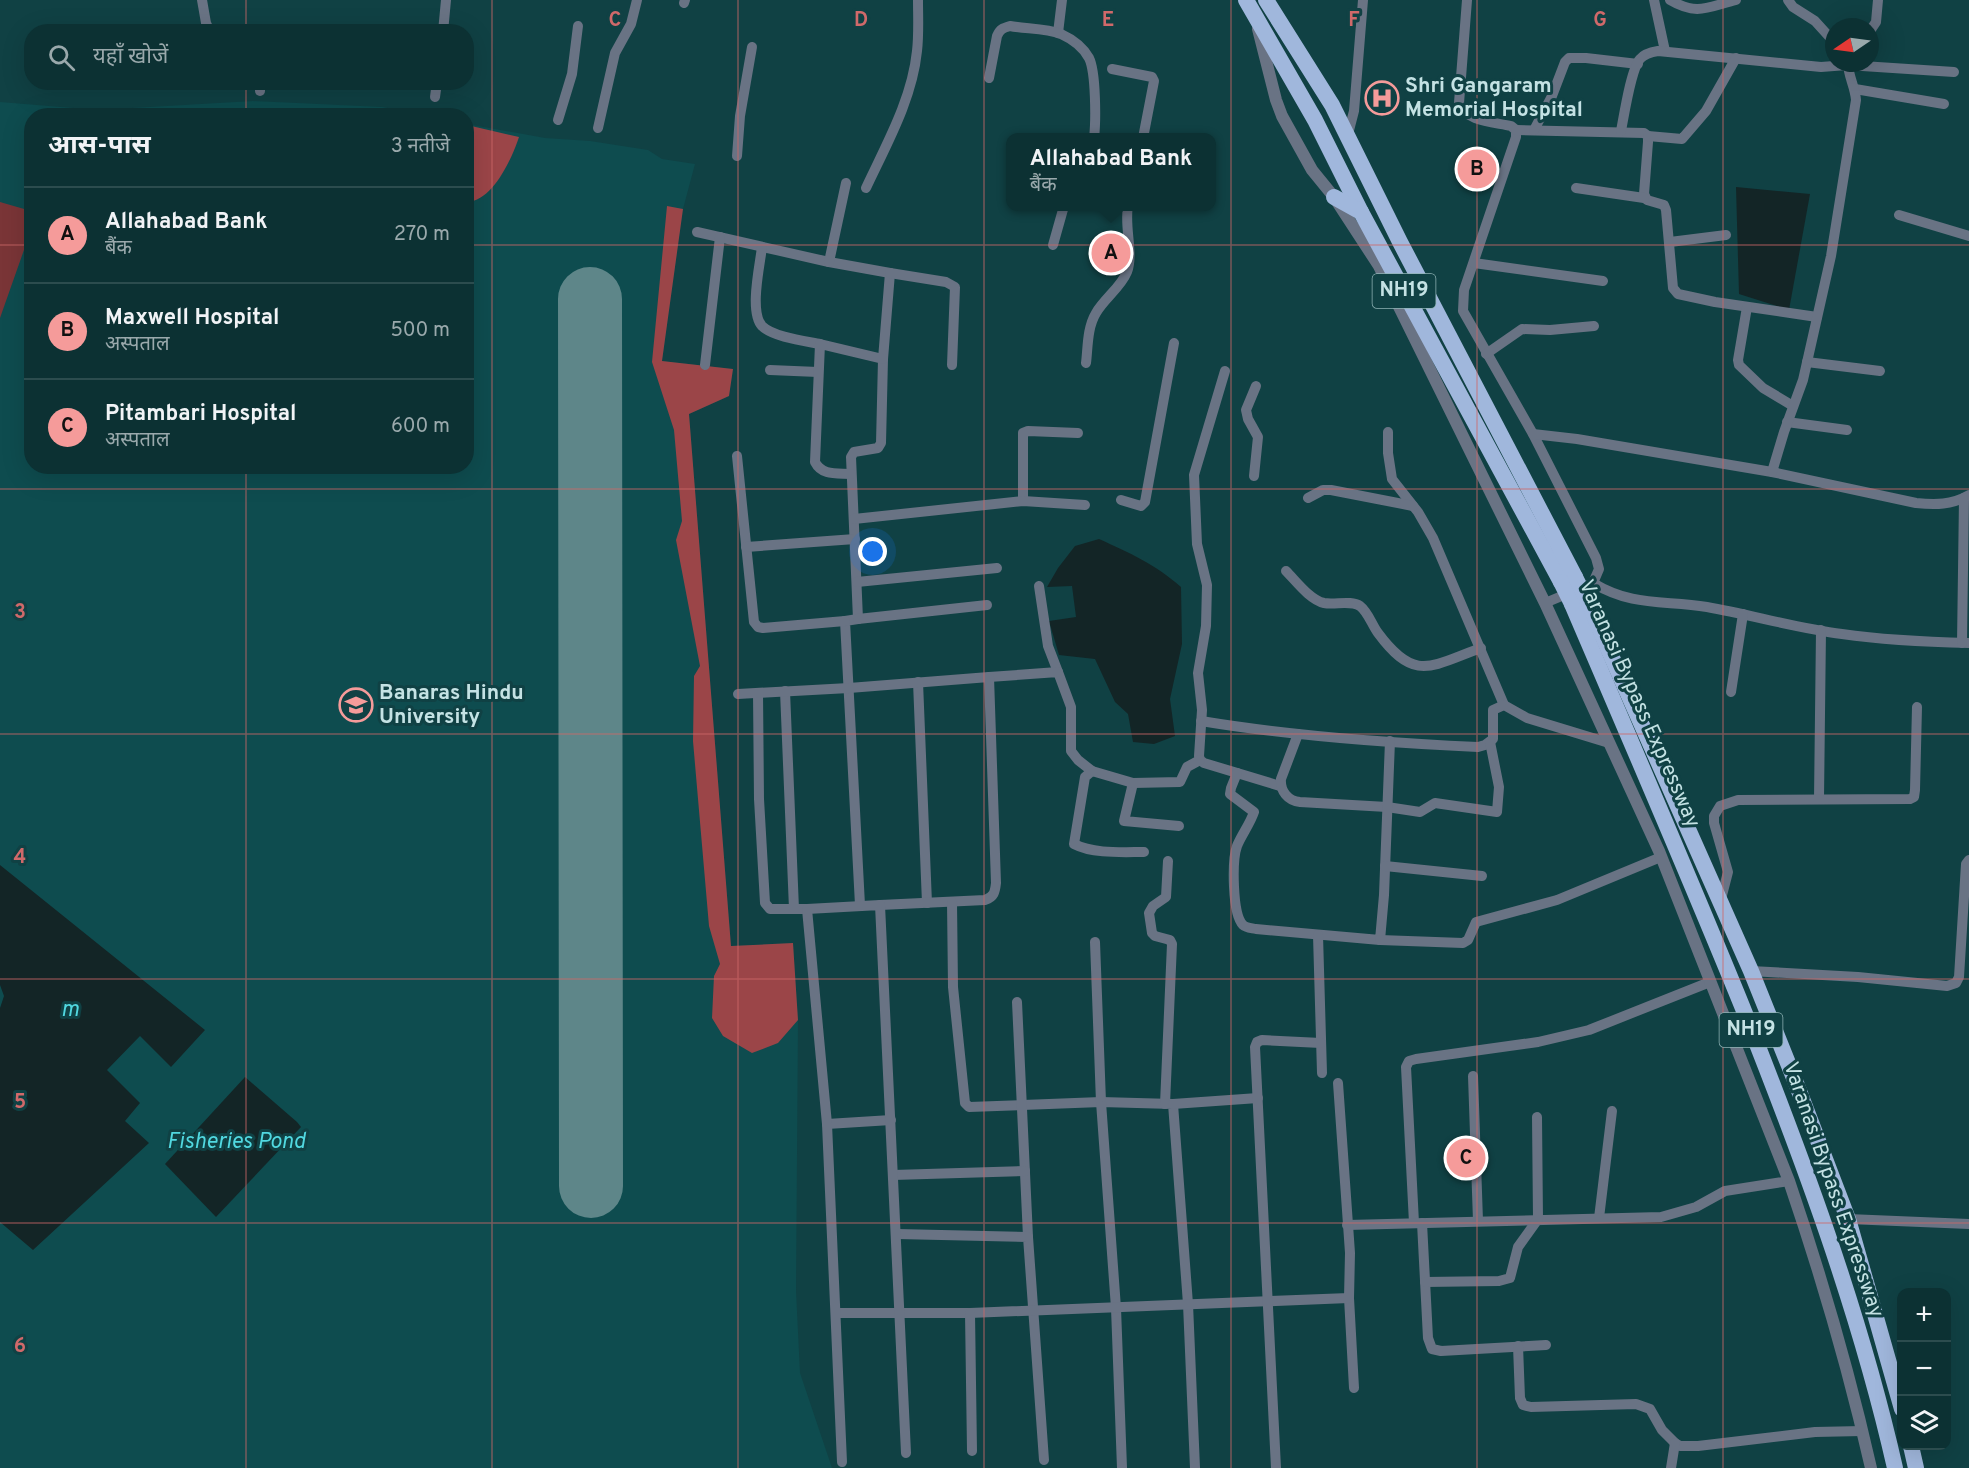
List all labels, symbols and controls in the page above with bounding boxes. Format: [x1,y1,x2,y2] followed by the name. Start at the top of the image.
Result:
[609,8,621,34] text: C
[854,8,868,34] text: D
[1102,8,1114,34] text: E
[1348,8,1360,34] text: F
[1593,8,1607,34] text: G
[1825,18,1879,72] north arrow
[24,24,474,90] search box
[45,41,78,74] icon: search
[93,44,168,71] text: यहाँ खोजें
[1405,73,1583,124] place label: Shri Gangaram Memorial Hospital
[1364,80,1400,116] hospital icon: Shri Gangaram Memorial Hospital
[48,130,151,163] text: आस-पास
[1006,133,1216,211] popup
[391,134,450,160] text: 3 नतीजे
[1030,146,1192,173] text: Allahabad Bank
[1458,146,1496,192] pin: B
[1030,173,1057,199] text: बैंक
[105,209,268,236] text: Allahabad Bank
[60,222,75,248] text: A
[394,222,450,248] text: 270 m
[1092,230,1130,276] pin: A
[105,236,132,262] text: बैंक
[1372,274,1436,308] road number: NH19
[105,305,280,332] text: Maxwell Hospital
[61,318,74,344] text: B
[390,318,450,344] text: 500 m
[105,332,170,358] text: अस्पताल
[105,401,296,428] text: Pitambari Hospital
[61,414,74,440] text: C
[391,414,450,440] text: 600 m
[105,428,170,454] text: अस्पताल
[858,537,887,566] your location
[1572,576,1706,832] street label: Varanasi Bypass Expressway
[14,600,26,626] text: 3
[379,680,524,731] place label: Banaras Hindu University
[338,687,374,723] school or university icon: Banaras Hindu University
[14,845,26,871] text: 4
[61,997,79,1024] water label: m
[1720,1013,1782,1047] road number: NH19
[1777,1059,1889,1321] street label: Varanasi Bypass Expressway
[14,1090,26,1116] text: 5
[167,1129,307,1156] water label: Fisheries Pond
[1446,1136,1486,1180] pin: C
[1897,1288,1951,1450] map controls
[1897,1288,1951,1342] button: +
[14,1334,26,1360] text: 6
[1897,1342,1951,1396] button: −
[1897,1396,1951,1450] button: layers

